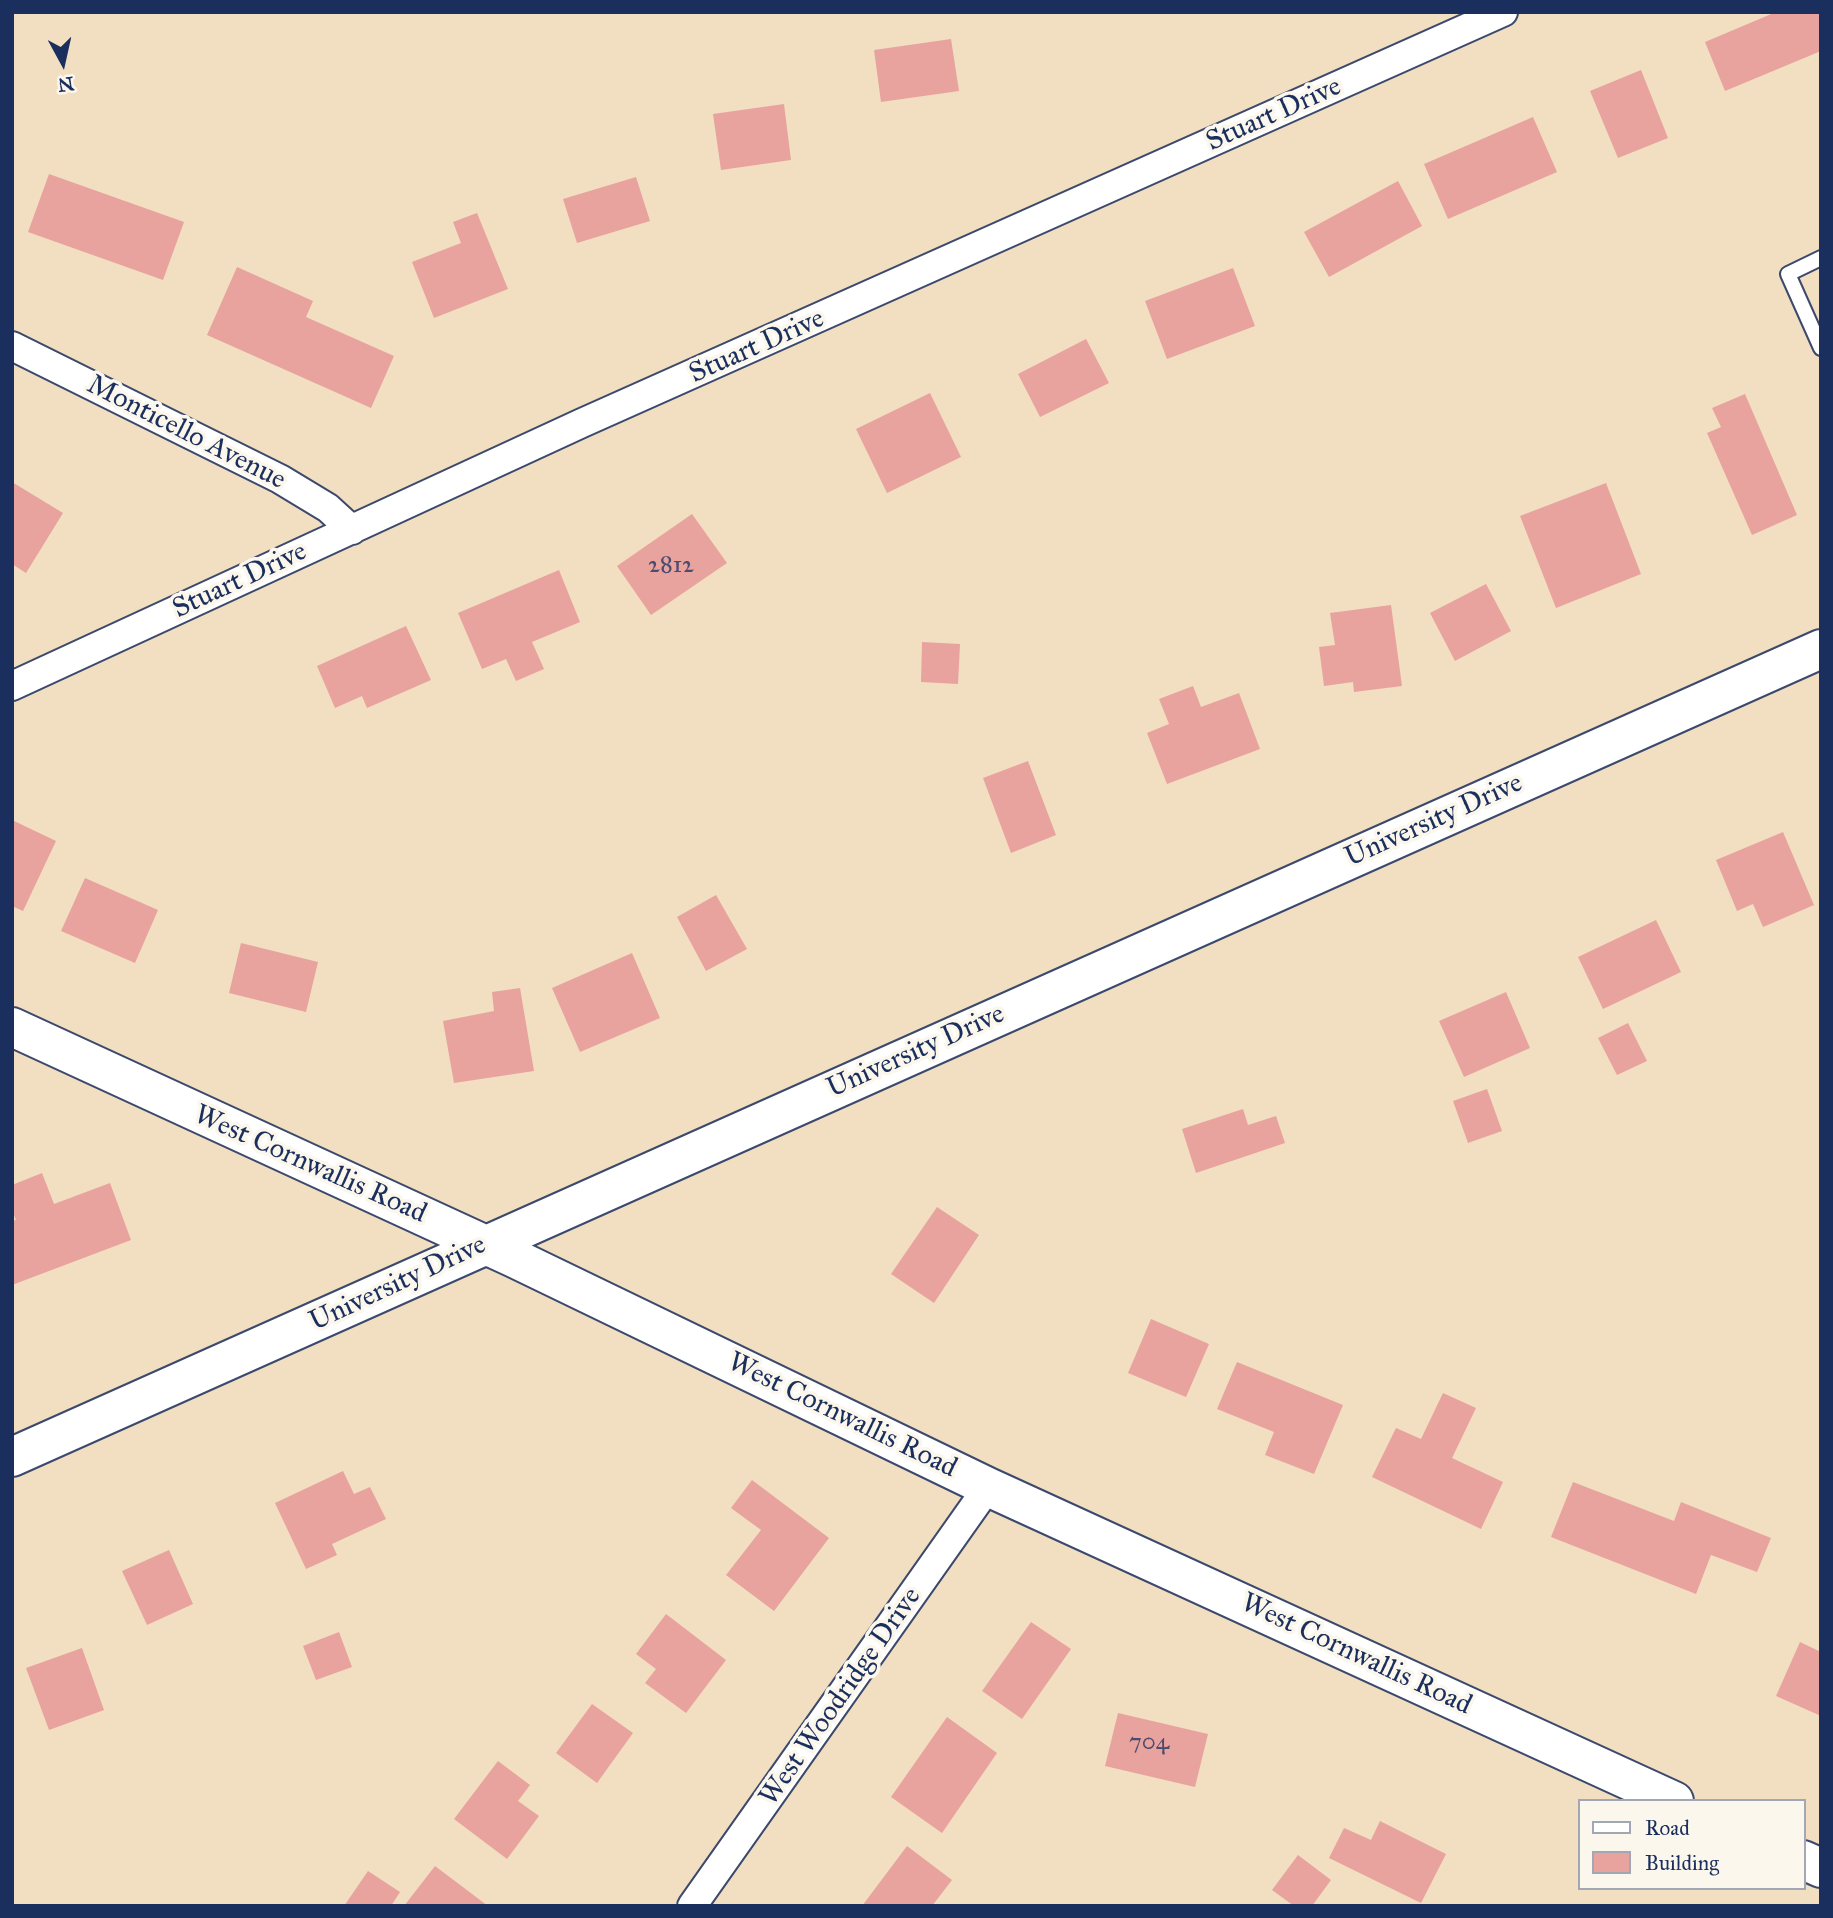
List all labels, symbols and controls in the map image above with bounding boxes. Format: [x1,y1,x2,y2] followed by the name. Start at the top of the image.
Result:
[28,28,98,98] north arrow
[1201,70,1347,160] street label: Stuart Drive
[56,72,76,97] text: N
[684,302,830,392] street label: Stuart Drive
[81,368,291,498] street label: Monticello Avenue
[168,535,312,627] street label: Stuart Drive
[648,552,694,580] house number: 2812
[1340,767,1528,875] street label: University Drive
[822,998,1010,1106] street label: University Drive
[189,1099,431,1231] street label: West Cornwallis Road
[304,1228,492,1340] street label: University Drive
[722,1346,962,1486] street label: West Cornwallis Road
[753,1581,929,1813] street label: West Woodridge Drive
[1235,1587,1477,1723] street label: West Cornwallis Road
[1129,1729,1169,1757] house number: 704
[1577,1799,1805,1890] legend
[1645,1815,1690,1841] text: Road
[1645,1850,1719,1876] text: Building

